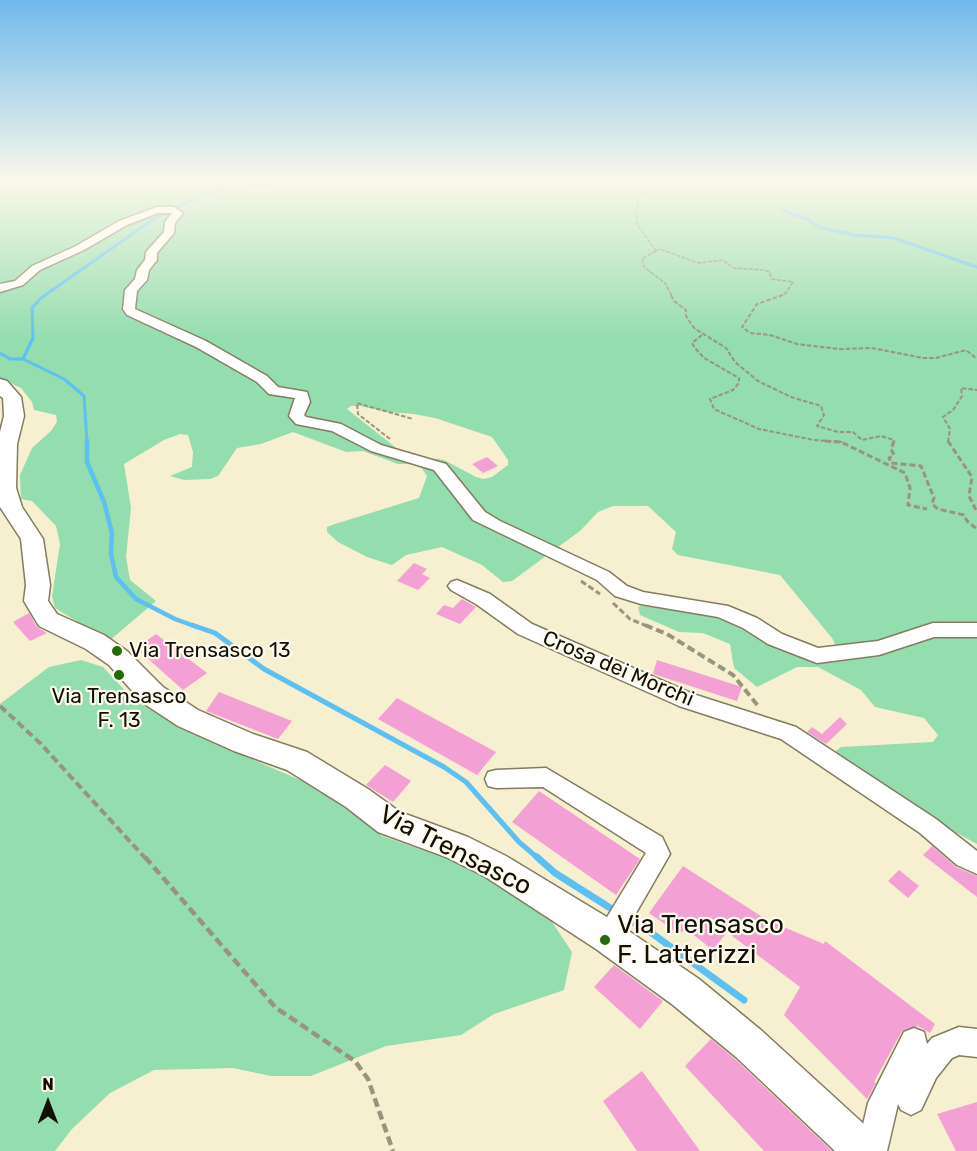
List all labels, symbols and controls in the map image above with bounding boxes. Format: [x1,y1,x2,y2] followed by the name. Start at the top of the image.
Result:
[539,626,697,712] street label: Crosa dei Morchi
[129,638,291,664] place label: Via Trensasco 13
[110,644,124,658] marker: Via Trensasco 13
[112,668,126,682] marker: Via Trensasco F. 13
[52,684,186,734] place label: Via Trensasco F. 13
[374,799,536,903] street label: Via Trensasco
[617,909,784,970] place label: Via Trensasco F. Latterizzi
[598,933,612,947] marker: Via Trensasco F. Latterizzi
[18,1073,78,1133] north arrow
[42,1075,54,1094] text: N

